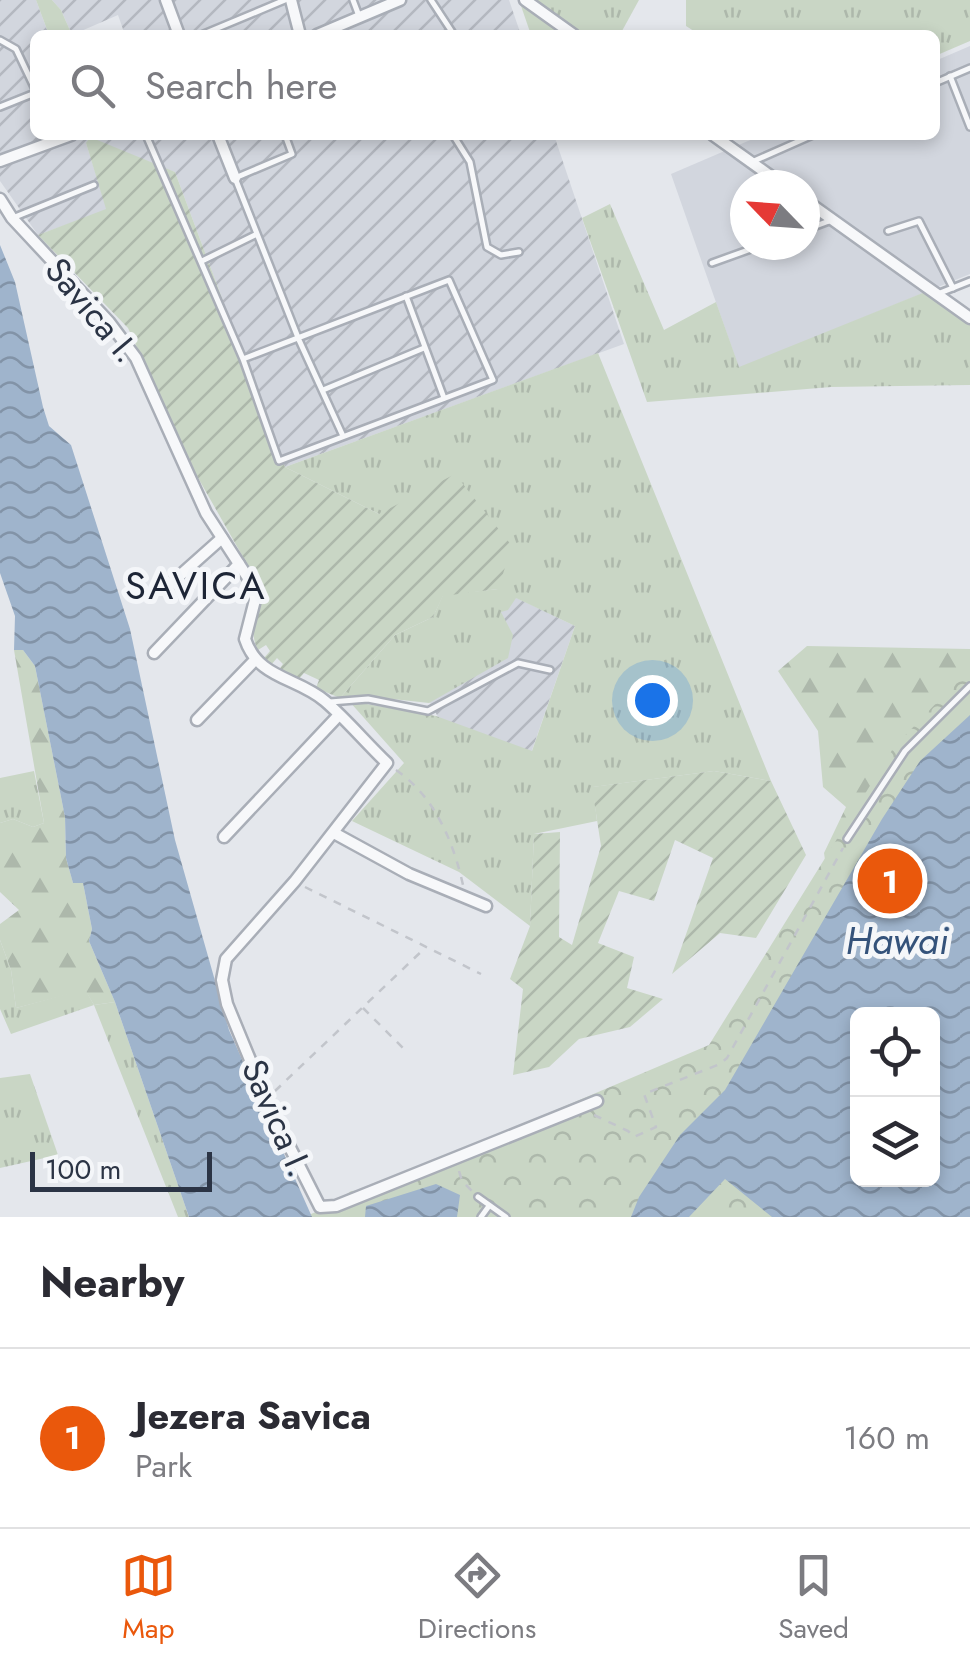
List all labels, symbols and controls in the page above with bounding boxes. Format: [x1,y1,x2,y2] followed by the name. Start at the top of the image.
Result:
[30,30,940,140] search box
[65,58,120,113] icon: search
[145,58,337,113] text: Search here
[730,170,820,260] north arrow
[33,247,151,373] street label: Savica I.
[125,558,267,613] district label: SAVICA
[627,675,678,726] your location
[858,844,922,918] pin: 1
[846,913,950,968] water label: Hawai
[850,1007,940,1187] map controls
[850,1007,940,1097] button: locate
[229,1051,325,1185] street label: Savica I.
[850,1097,940,1187] button: layers
[30,1147,212,1192] scale bar
[45,1149,121,1190] text: 100 m
[40,1252,184,1313] text: Nearby
[135,1388,371,1443] text: Jezera Savica
[64,1415,81,1461] text: 1
[843,1415,930,1461] text: 160 m
[135,1443,192,1489] text: Park
[121,1548,176,1649] tab: Map
[418,1548,536,1649] tab: Directions
[778,1548,849,1649] tab: Saved

